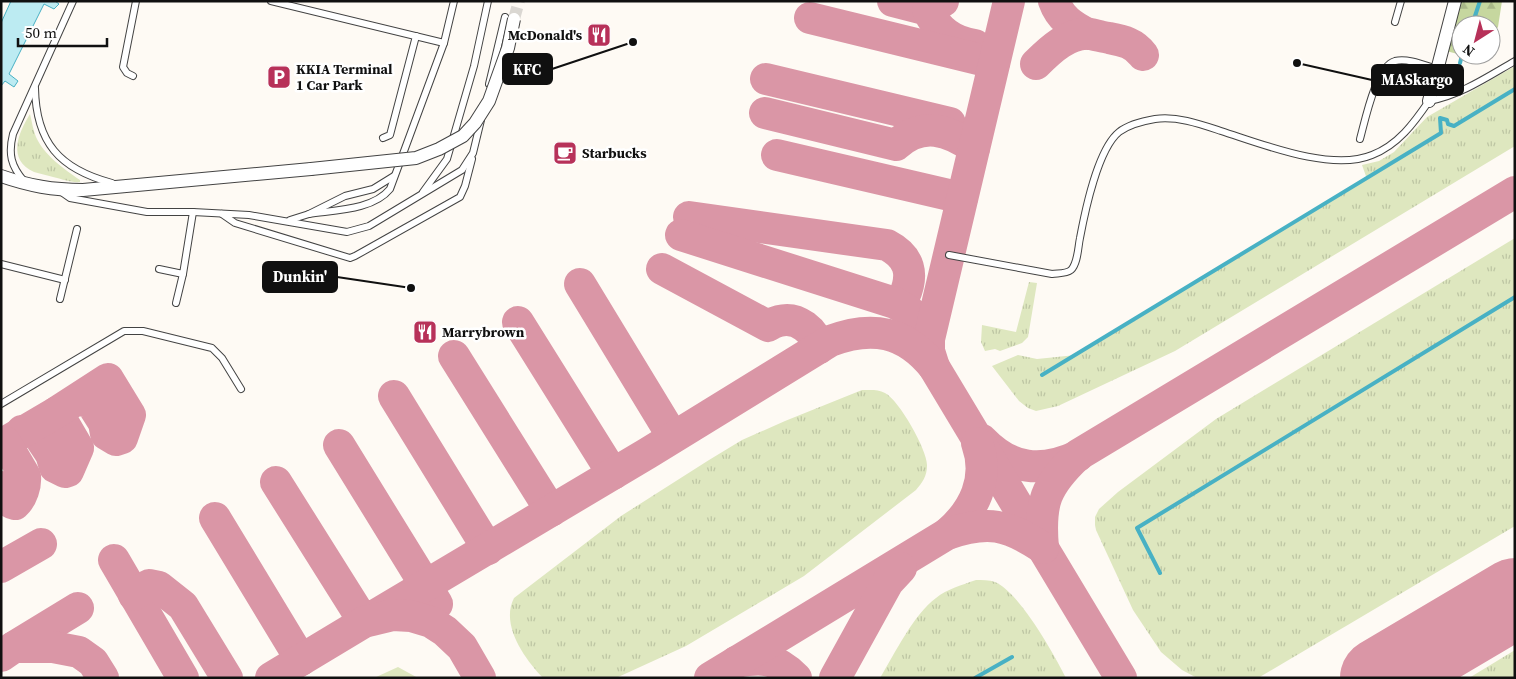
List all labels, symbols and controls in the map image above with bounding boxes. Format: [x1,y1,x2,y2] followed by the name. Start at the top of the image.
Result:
[18,15,106,47] scale bar
[1451,15,1501,65] north arrow
[25,22,57,43] text: 50 m
[586,22,612,48] restaurant icon: McDonald's
[508,25,583,45] place label: McDonald's
[1458,39,1478,62] text: N
[503,54,552,84] callout: KFC
[296,59,393,95] place label: KKIA Terminal 1 Car Park
[513,59,541,80] text: KFC
[266,64,292,90] parking icon: KKIA Terminal 1 Car Park
[1372,65,1463,95] callout: MASkargo
[1381,69,1453,90] text: MASkargo
[552,140,578,166] cafe icon: Starbucks
[582,143,647,163] place label: Starbucks
[263,262,337,292] callout: Dunkin'
[273,266,327,287] text: Dunkin'
[412,319,438,345] restaurant icon: Marrybrown
[442,322,525,342] place label: Marrybrown

